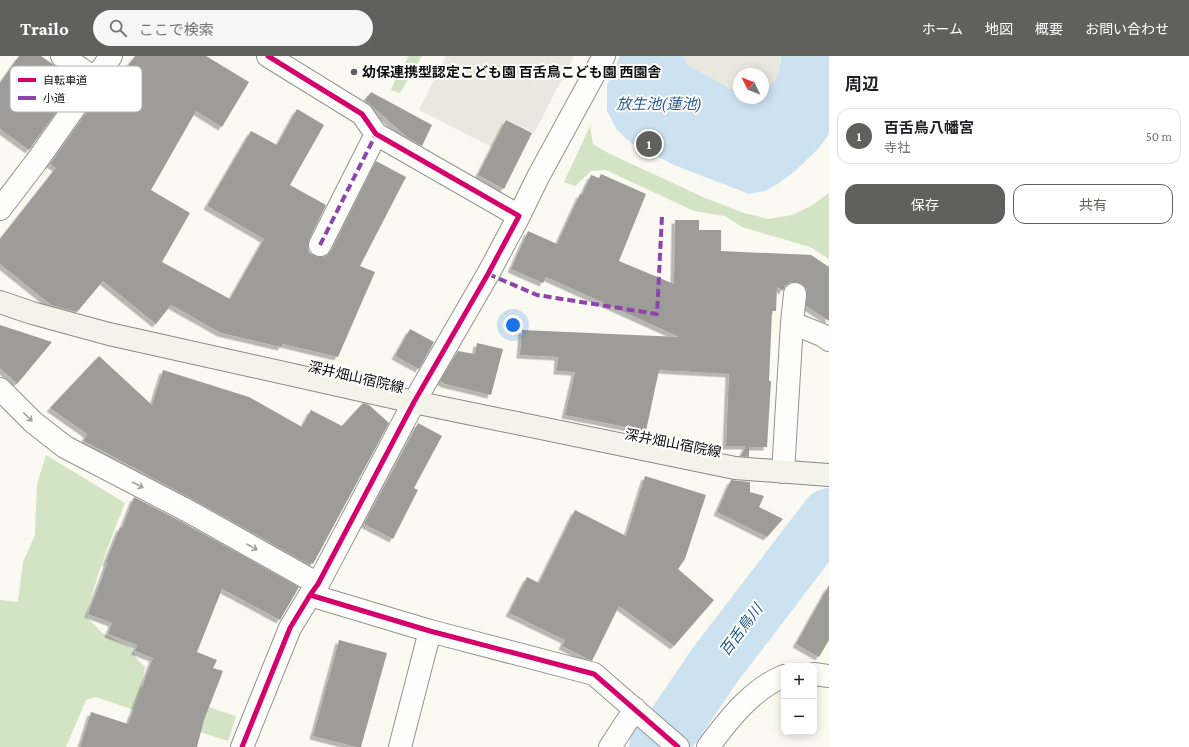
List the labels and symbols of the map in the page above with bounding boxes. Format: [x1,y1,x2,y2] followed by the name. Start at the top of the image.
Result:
[362,64,661,80] place label: 幼保連携型認定こども園 百舌鳥こども園 西園舎
[10,66,142,112] legend
[349,67,359,77] marker: 幼保連携型認定こども園 百舌鳥こども園 西園舎
[733,68,769,104] north arrow
[43,74,87,86] text: 自転車道
[43,92,65,104] text: 小道
[616,96,702,113] water label: 放生池(蓮池)
[636,129,662,159] pin: 1
[503,315,523,335] your location
[306,358,406,396] street label: 深井畑山宿院線
[23,412,33,422] one-way arrow
[623,426,723,460] street label: 深井畑山宿院線
[131,482,143,489] one-way arrow
[246,544,258,552] one-way arrow
[717,600,767,659] water label: 百舌鳥川

